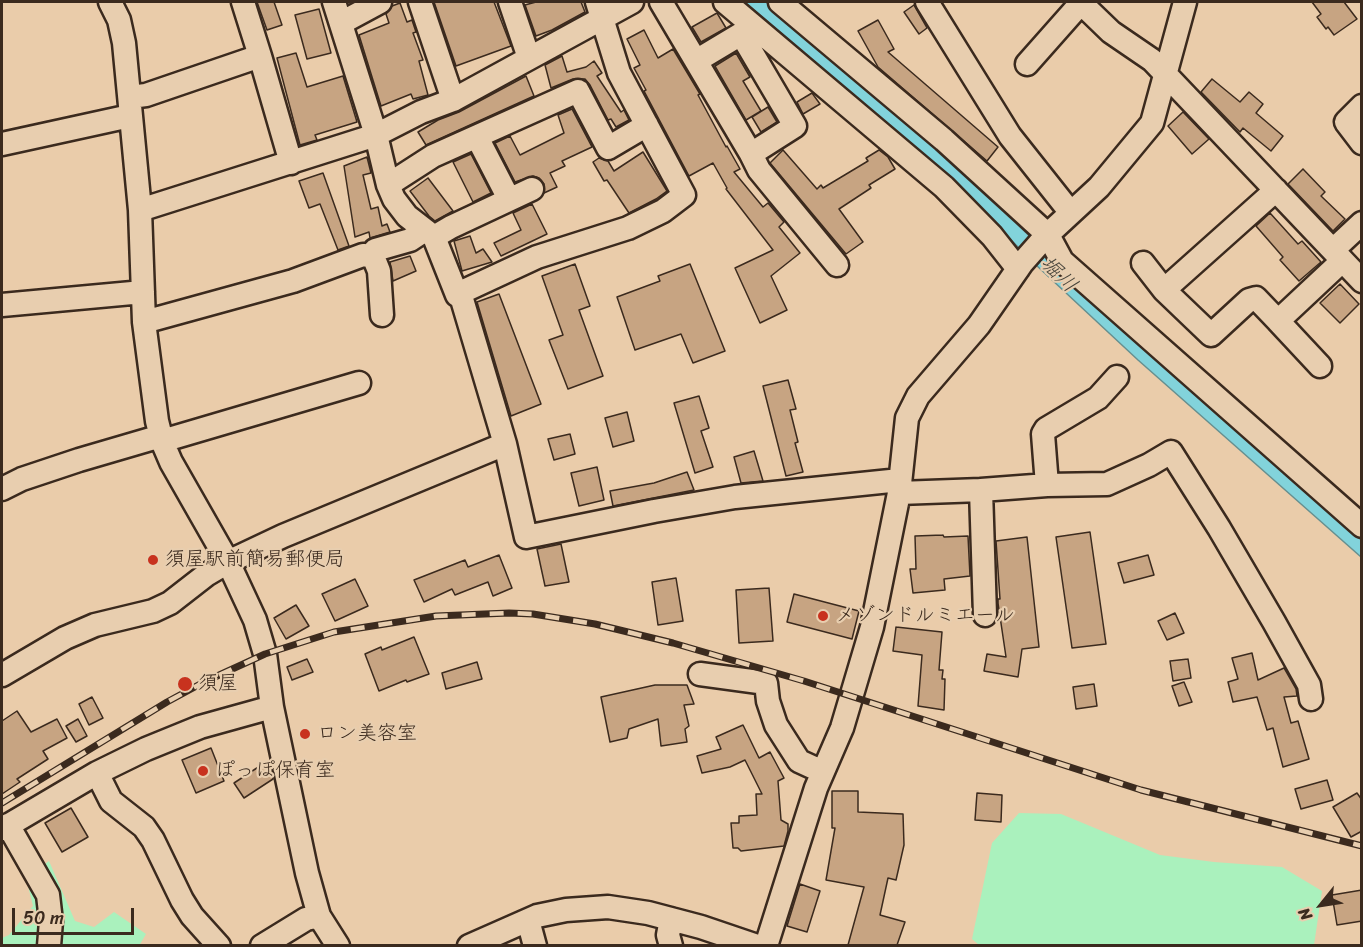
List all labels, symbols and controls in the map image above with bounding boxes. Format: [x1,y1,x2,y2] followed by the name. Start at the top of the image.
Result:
[1034,251,1082,299] water label: 堀川
[165,548,345,572] place label: 須屋駅前簡易郵便局
[146,553,160,567] marker: 須屋駅前簡易郵便局
[835,604,1015,628] place label: メゾンドルミエール
[816,609,830,623] marker: メゾンドルミエール
[198,672,238,696] place label: 須屋
[176,675,194,693] marker: 須屋
[317,722,417,746] place label: ロン美容室
[298,727,312,741] marker: ロン美容室
[215,759,335,783] place label: ぽっぽ保育室
[196,764,210,778] marker: ぽっぽ保育室
[1291,875,1351,935] north arrow
[15,896,136,934] scale bar
[23,902,64,934] text: 50 m
[1290,902,1320,926] text: N

